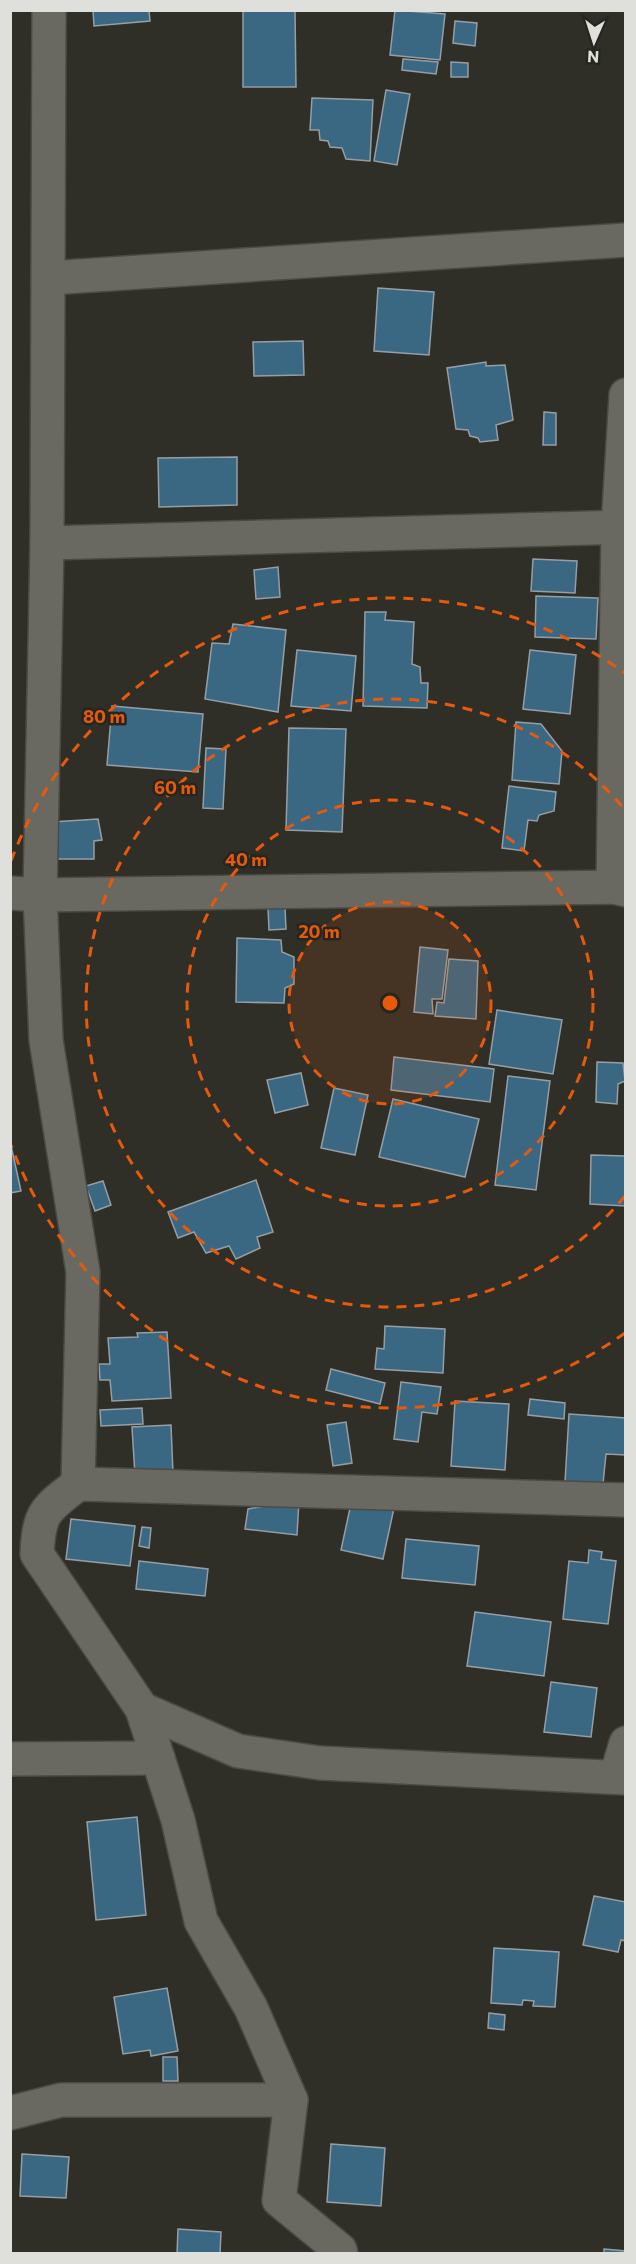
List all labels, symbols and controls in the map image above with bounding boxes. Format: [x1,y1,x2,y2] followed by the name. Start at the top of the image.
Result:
[564,12,624,72] north arrow
[587,48,600,67] text: N
[83,705,125,727] text: 80 m
[154,776,196,798] text: 60 m
[225,848,267,870] text: 40 m
[298,920,340,942] text: 20 m
[380,993,400,1013] centre of rings

